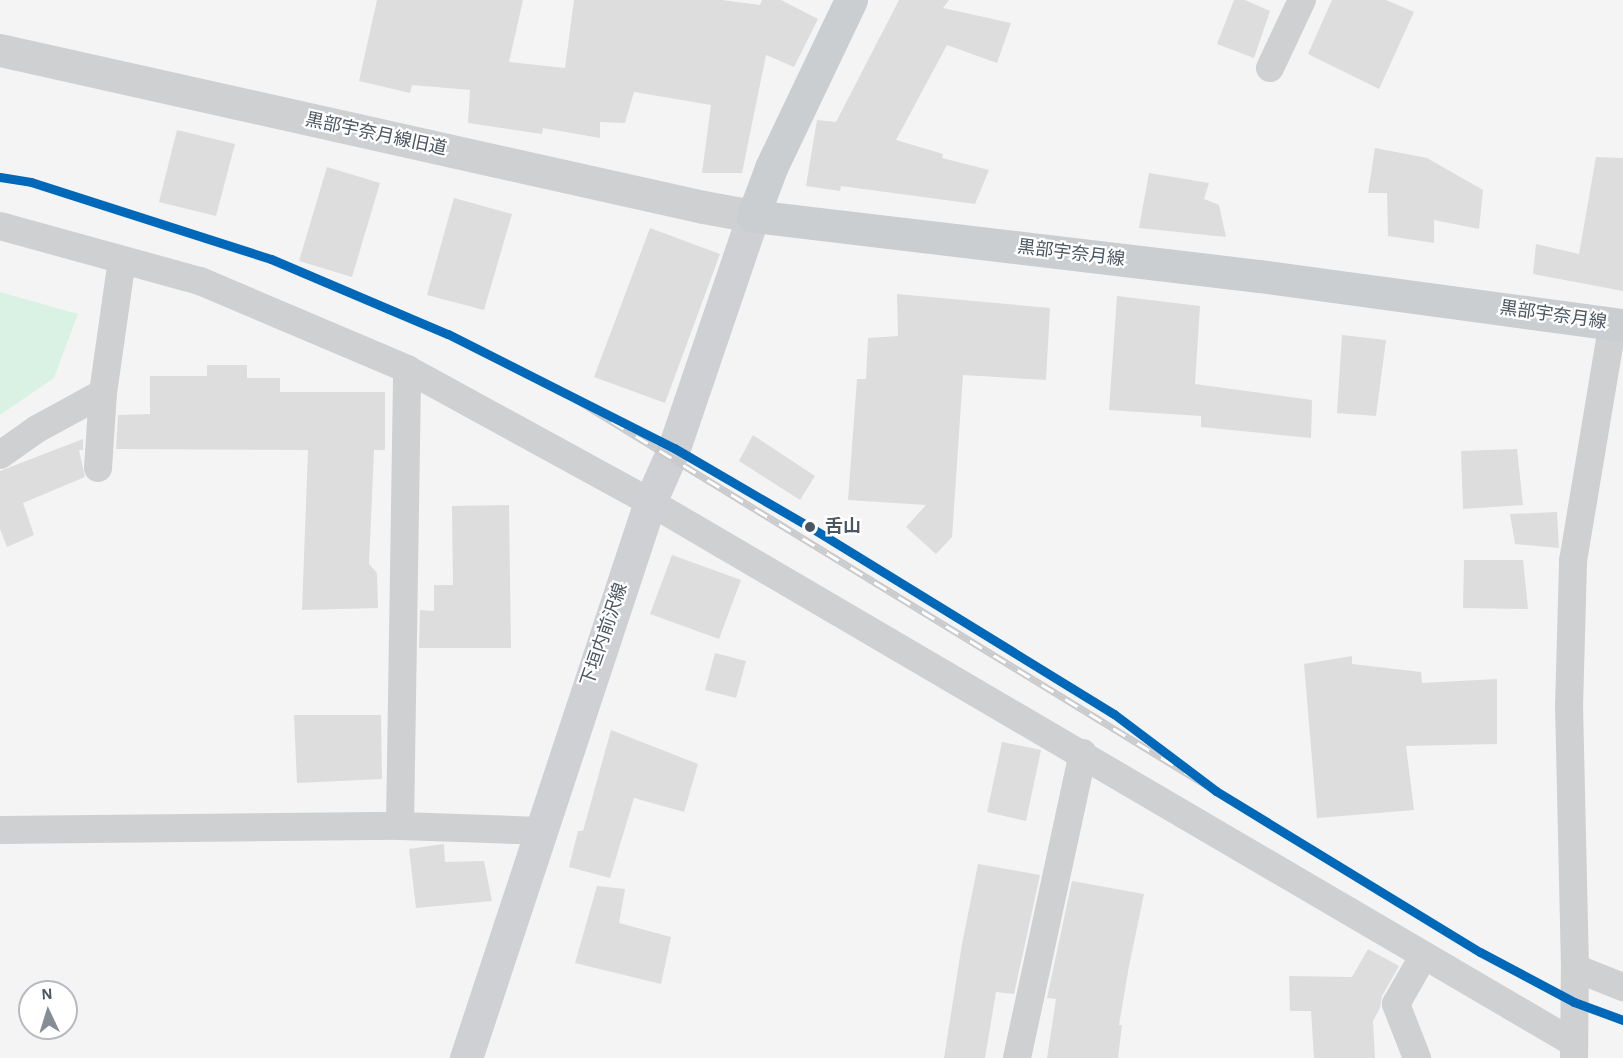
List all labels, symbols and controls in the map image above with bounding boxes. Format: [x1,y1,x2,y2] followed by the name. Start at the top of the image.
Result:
[303,109,449,161] street label: 黒部宇奈月線旧道
[1016,237,1126,271] street label: 黒部宇奈月線
[1498,298,1608,334] street label: 黒部宇奈月線
[825,516,861,538] place label: 舌山
[800,517,820,537] marker: 舌山
[577,580,633,690] street label: 下垣内前沢線
[18,980,78,1040] north arrow
[41,986,53,1002] text: N

